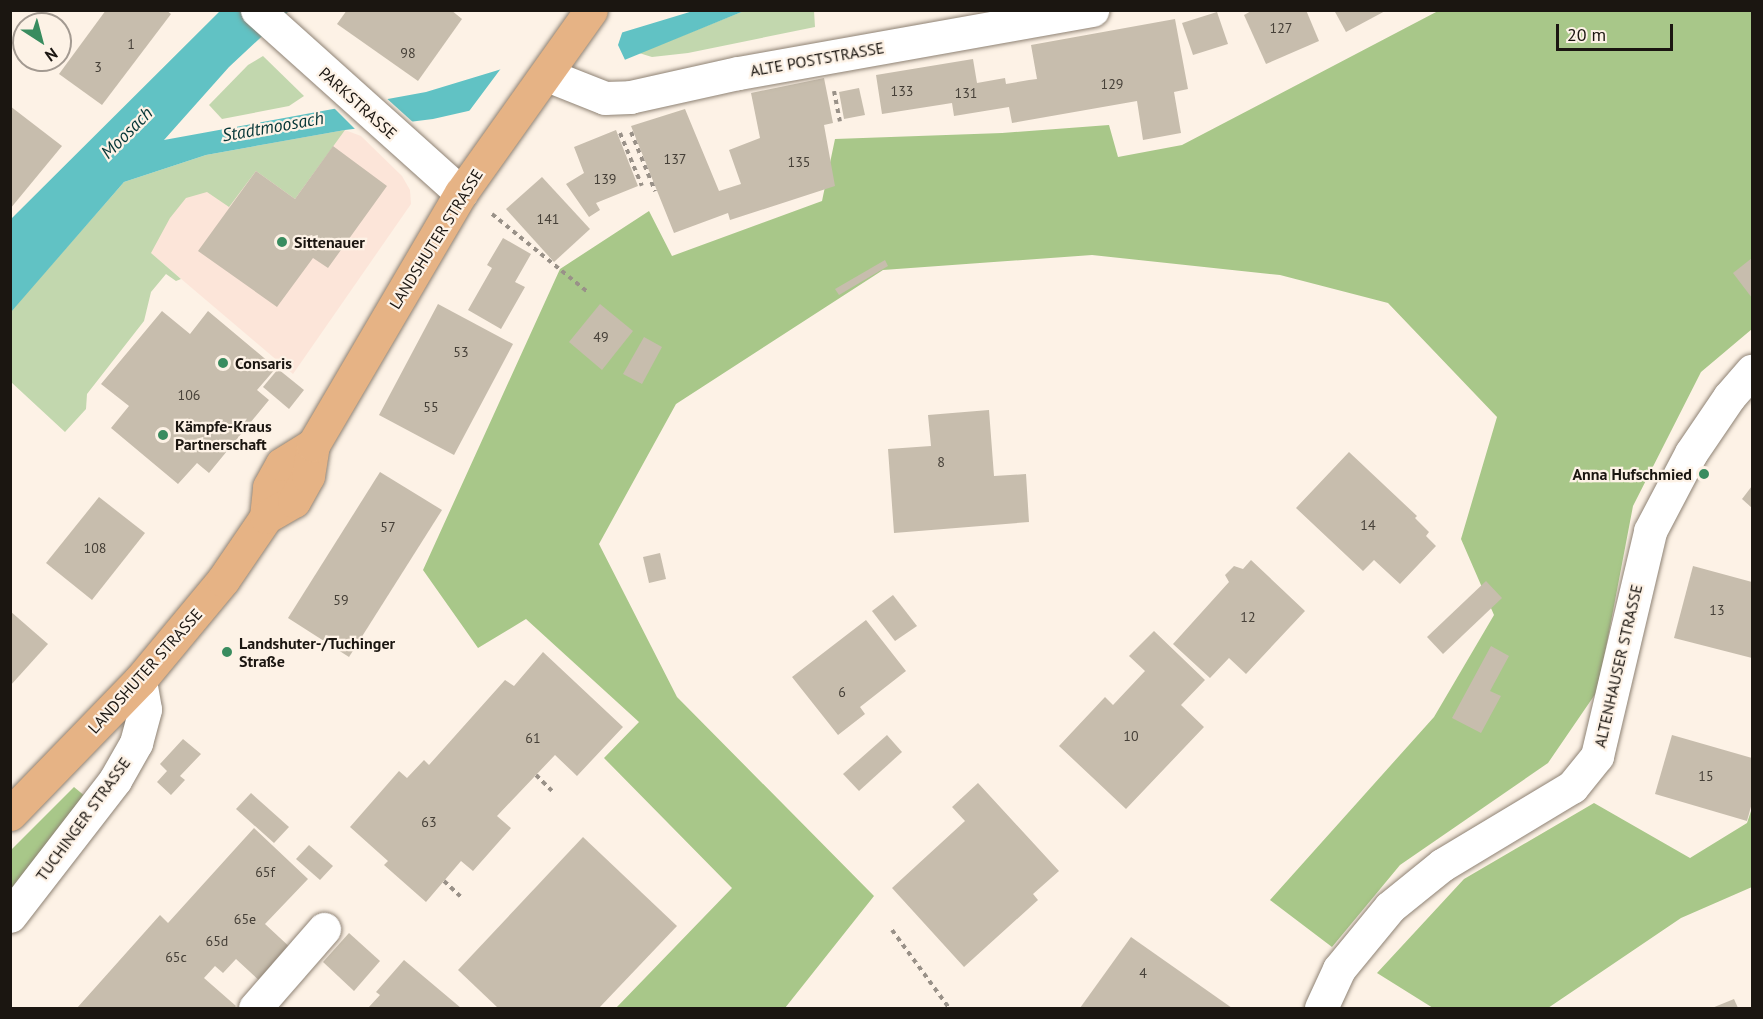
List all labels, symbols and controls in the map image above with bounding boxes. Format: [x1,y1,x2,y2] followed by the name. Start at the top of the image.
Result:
[12,12,72,72] north arrow
[1559,12,1676,50] scale bar
[1270,20,1292,36] house number: 127
[1567,23,1606,46] text: 20 m
[127,36,135,52] house number: 1
[748,38,886,80] street label: ALTE POSTSTRASSE
[41,44,62,66] text: N
[400,45,416,61] house number: 98
[94,59,102,75] house number: 3
[315,63,401,143] street label: PARKSTRASSE
[1101,76,1123,92] house number: 129
[891,83,913,99] house number: 133
[955,85,977,101] house number: 131
[97,103,157,163] water label: Moosach
[220,107,326,147] water label: Stadtmoosach
[664,151,686,167] house number: 137
[788,154,810,170] house number: 135
[385,166,487,312] street label: LANDSHUTER STRASSE
[594,171,616,187] house number: 139
[537,211,559,227] house number: 141
[294,232,365,252] place label: Sittenauer
[275,235,289,249] marker: Sittenauer
[593,329,609,345] house number: 49
[453,344,469,360] house number: 53
[235,353,292,373] place label: Consaris
[216,356,230,370] marker: Consaris
[178,387,200,403] house number: 106
[423,399,439,415] house number: 55
[175,416,272,454] place label: Kämpfe-Kraus Partnerschaft
[156,428,170,442] marker: Kämpfe-Kraus Partnerschaft
[937,454,945,470] house number: 8
[1572,464,1692,484] place label: Anna Hufschmied
[1697,467,1711,481] marker: Anna Hufschmied
[1360,517,1376,533] house number: 14
[380,519,396,535] house number: 57
[84,540,106,556] house number: 108
[1590,583,1646,749] street label: ALTENHAUSER STRASSE
[333,592,349,608] house number: 59
[1709,602,1725,618] house number: 13
[84,605,206,737] street label: LANDSHUTER STRASSE
[1240,609,1256,625] house number: 12
[239,633,395,671] place label: Landshuter-/Tuchinger Straße
[220,645,234,659] marker: Landshuter-/Tuchinger Straße
[838,684,846,700] house number: 6
[1123,728,1139,744] house number: 10
[525,730,541,746] house number: 61
[32,753,134,885] street label: TUCHINGER STRASSE
[1698,768,1714,784] house number: 15
[421,814,437,830] house number: 63
[255,864,275,880] house number: 65f
[234,911,256,927] house number: 65e
[206,933,228,949] house number: 65d
[165,949,187,965] house number: 65c
[1139,965,1147,981] house number: 4

